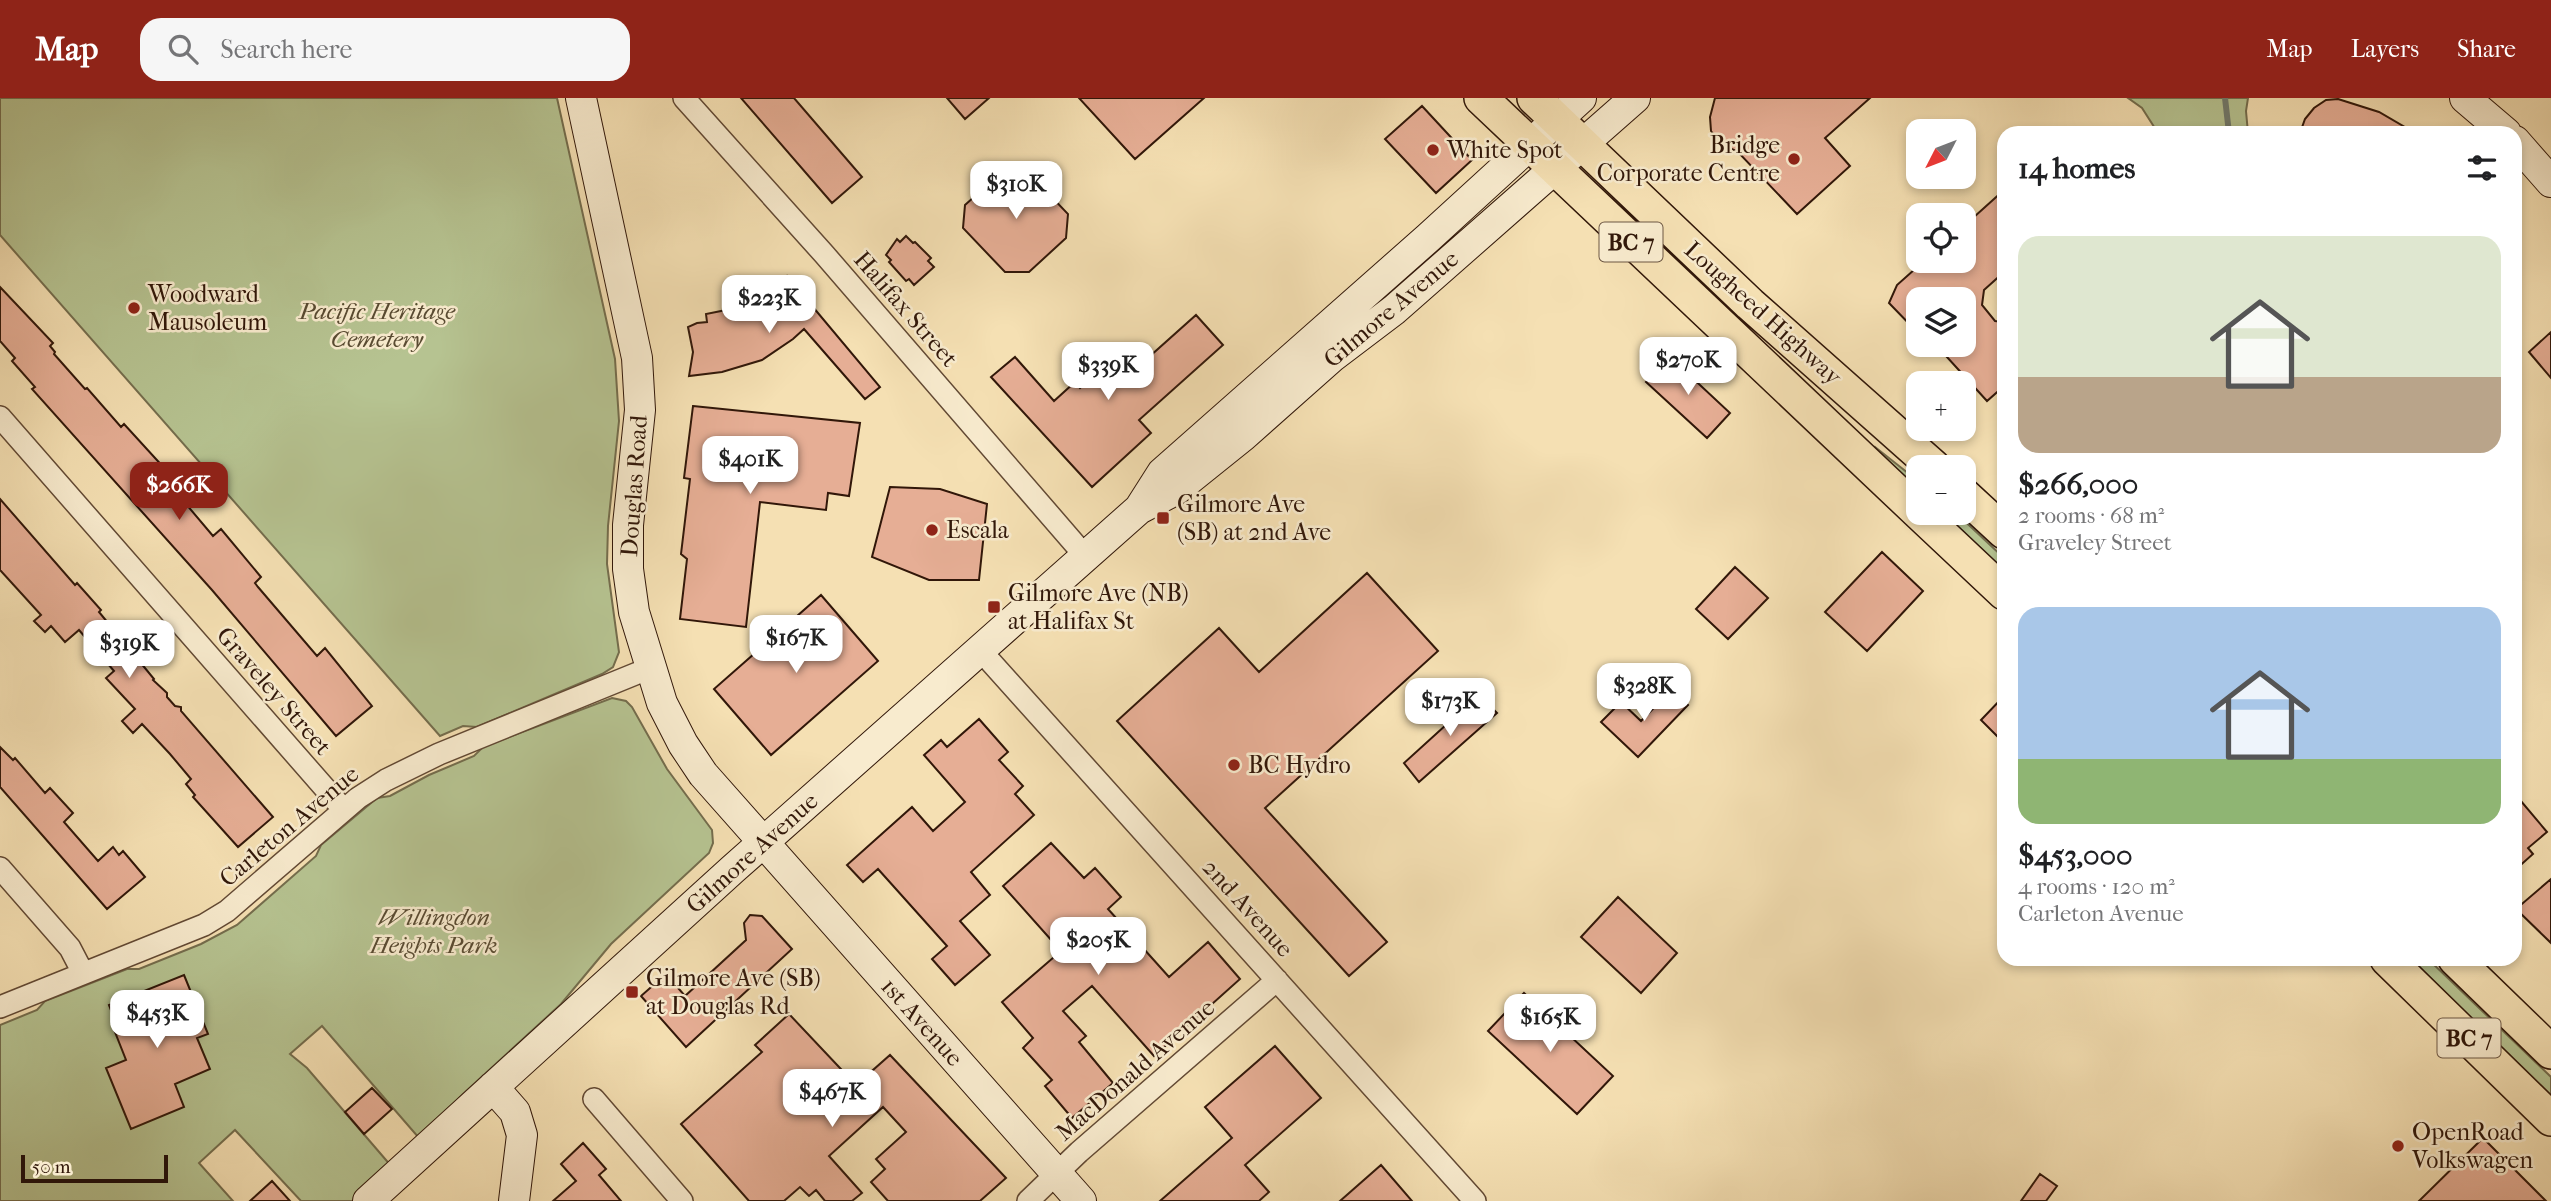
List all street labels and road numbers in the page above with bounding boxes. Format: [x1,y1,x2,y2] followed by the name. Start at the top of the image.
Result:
[1600,223,1662,262] road number: BC 7
[1679,235,1848,392] street label: Lougheed Highway
[1318,244,1464,373] street label: Gilmore Avenue
[848,246,964,373] street label: Halifax Street
[615,413,653,558] street label: Douglas Road
[211,621,337,761] street label: Graveley Street
[214,760,364,892] street label: Carleton Avenue
[681,787,824,919] street label: Gilmore Avenue
[1197,853,1299,963] street label: 2nd Avenue
[875,972,969,1072] street label: 1st Avenue
[1050,993,1220,1147] street label: MacDonald Avenue
[2438,1018,2500,1057] road number: BC 7

